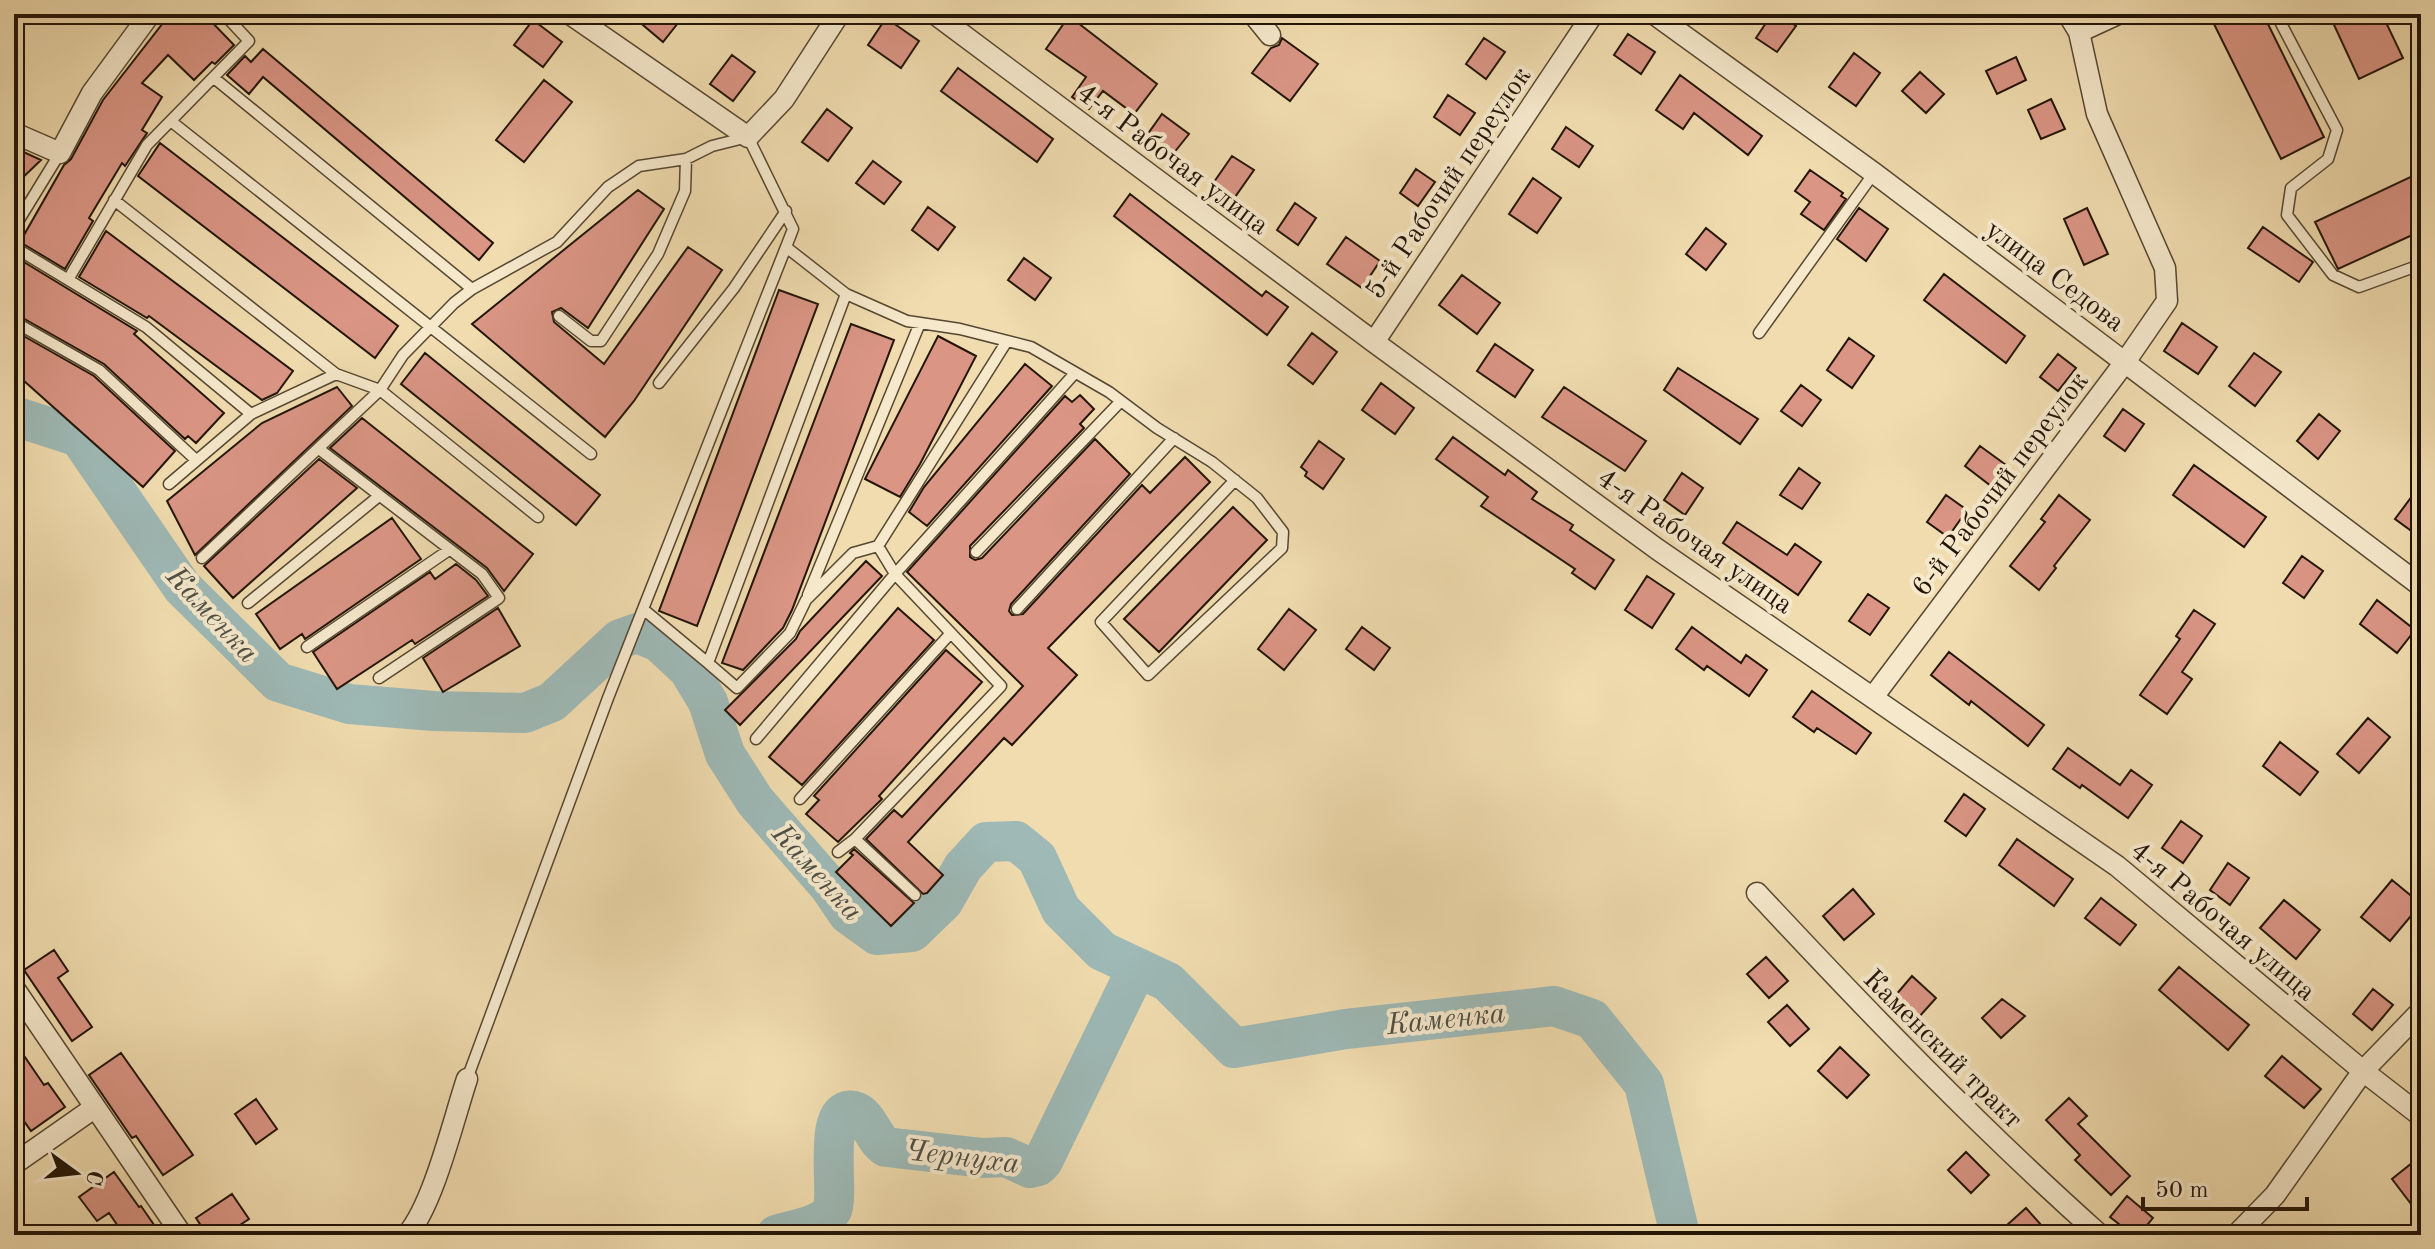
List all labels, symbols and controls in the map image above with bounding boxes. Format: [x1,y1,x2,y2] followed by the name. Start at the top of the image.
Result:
[1362,63,1537,305] street label: 5-й Рабочий переулок
[1071,80,1273,241] street label: 4-я Рабочая улица
[1979,216,2129,339] street label: улица Седова
[1908,367,2095,602] street label: 6-й Рабочий переулок
[1591,465,1797,620] street label: 4-я Рабочая улица
[159,561,263,669] water label: Каменка
[765,818,868,928] water label: Каменка
[2124,837,2320,1008] street label: 4-я Рабочая улица
[1857,965,2027,1135] street label: Каменский тракт
[1384,999,1507,1041] water label: Каменка
[36,1133,116,1213] north arrow
[903,1136,1021,1180] water label: Чернуха
[2143,1161,2307,1211] scale bar
[81,1168,106,1188] text: С
[2155,1179,2209,1203] text: 50 m

